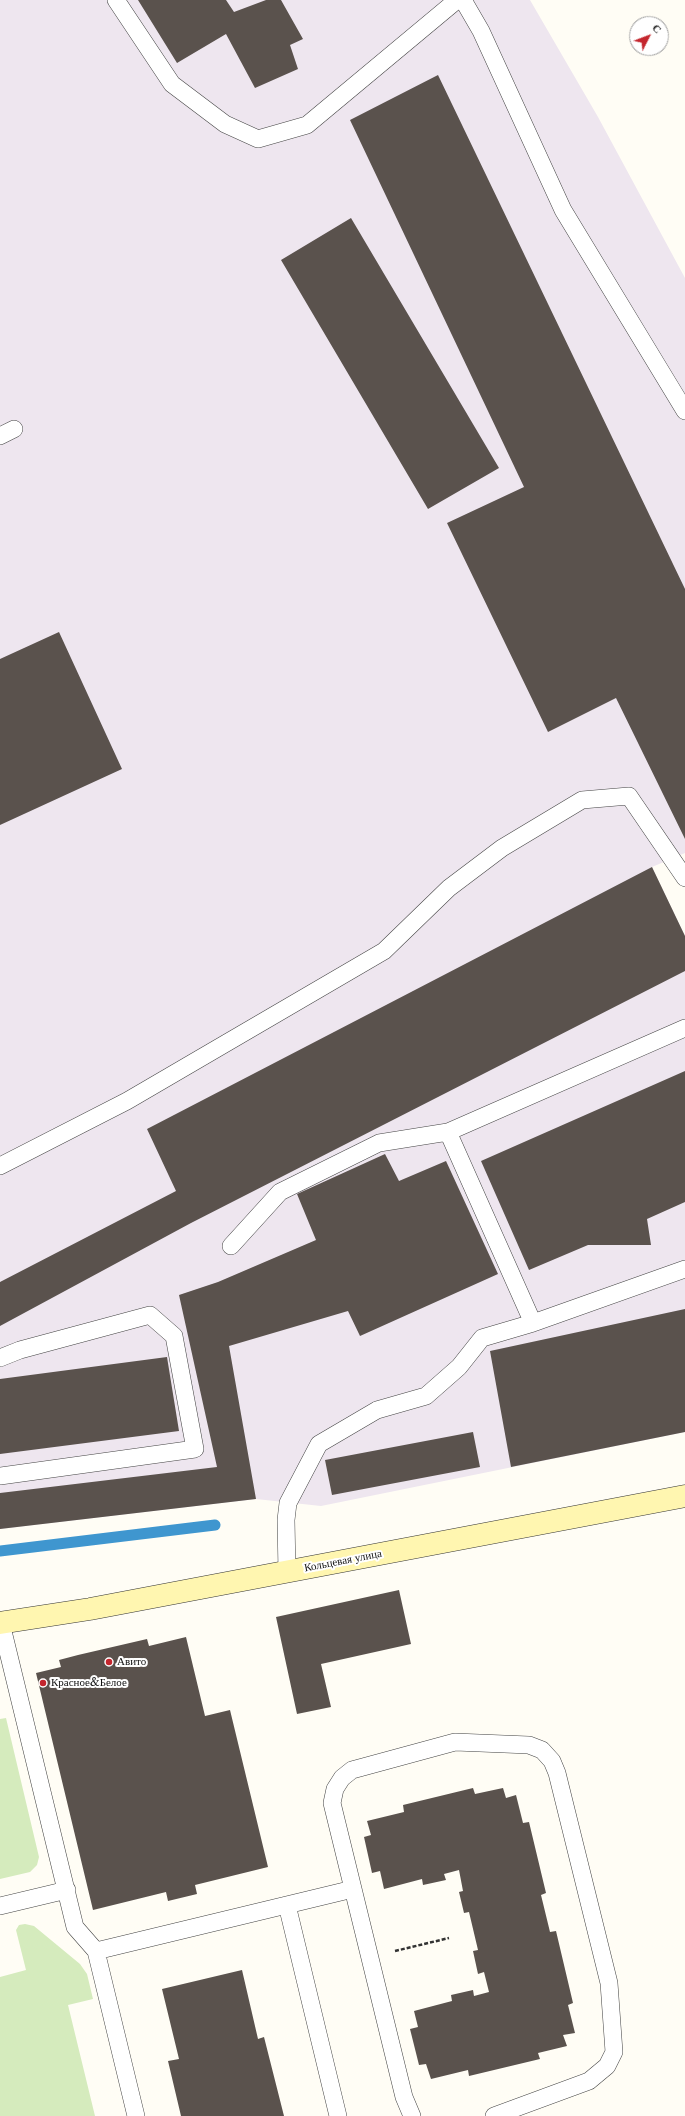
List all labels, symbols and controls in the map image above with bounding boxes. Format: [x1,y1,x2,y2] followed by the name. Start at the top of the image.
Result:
[629,16,669,56] north arrow
[649,21,665,36] text: С
[303,1547,383,1575] street label: Кольцевая улица
[117,1655,146,1669] place label: Авито
[104,1657,114,1667] marker: Авито
[51,1676,127,1690] place label: Красное&Белое
[38,1678,48,1688] marker: Красное&Белое

